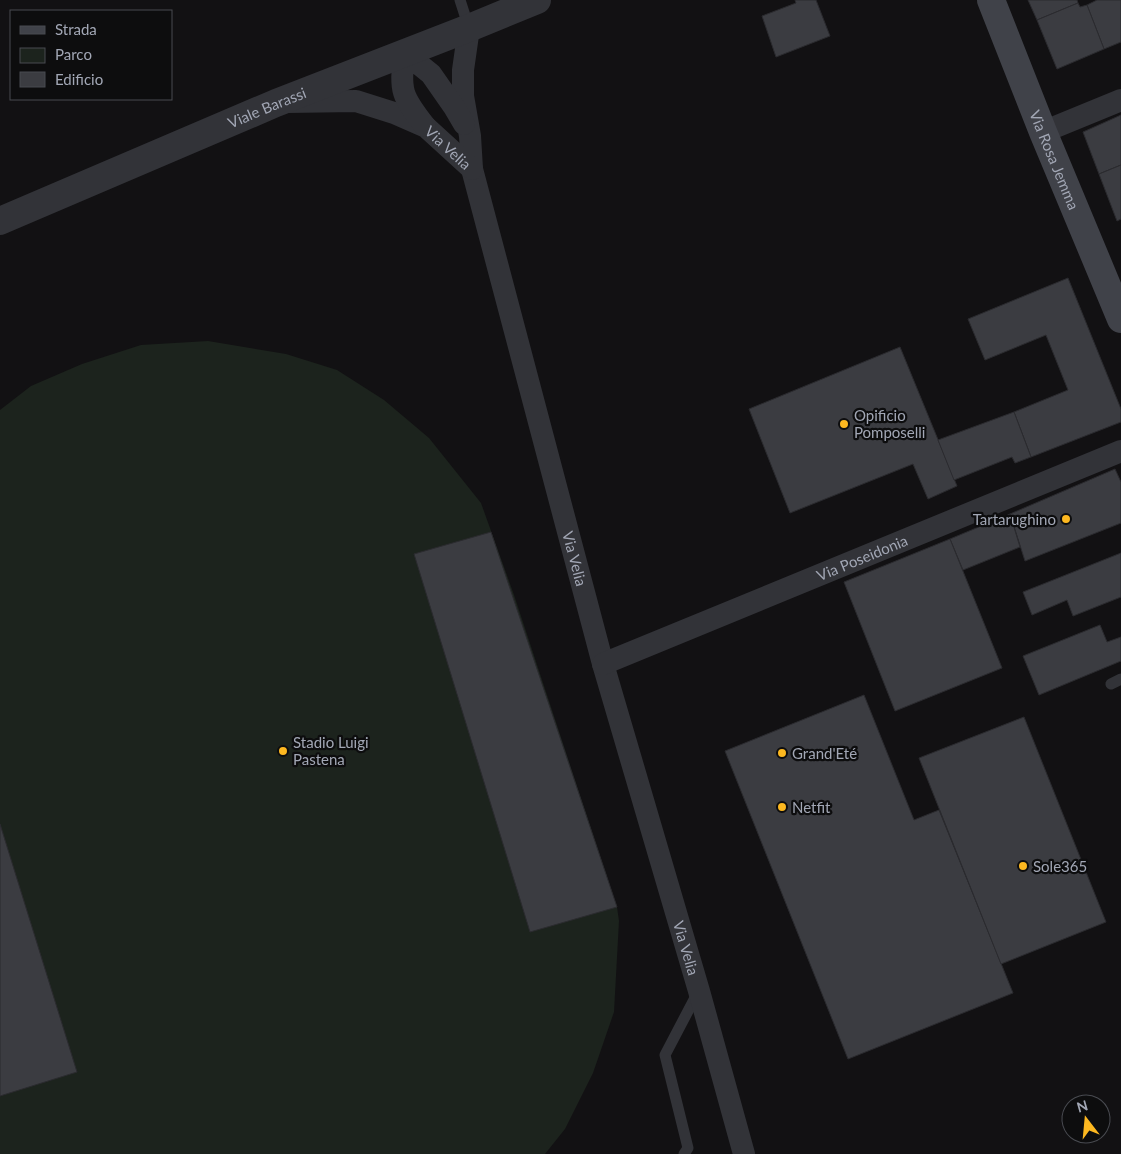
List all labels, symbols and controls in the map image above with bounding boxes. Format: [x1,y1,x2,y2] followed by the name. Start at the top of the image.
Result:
[10,10,172,100] legend
[55,20,97,38] text: Strada
[55,45,92,63] text: Parco
[55,70,103,88] text: Edificio
[225,83,308,132] street label: Viale Barassi
[1026,107,1083,212] street label: Via Rosa Jemma
[422,122,475,173] street label: Via Velia
[854,406,925,441] place label: Opificio Pomposelli
[838,418,850,430] marker: Opificio Pomposelli
[973,510,1056,528] place label: Tartarughino
[1060,513,1072,525] marker: Tartarughino
[559,529,591,588] street label: Via Velia
[814,531,910,584] street label: Via Poseidonia
[293,733,369,768] place label: Stadio Luigi Pastena
[792,744,857,762] place label: Grand'Eté
[277,745,289,757] marker: Stadio Luigi Pastena
[776,747,788,759] marker: Grand'Eté
[792,798,831,816] place label: Netfit
[776,801,788,813] marker: Netfit
[1033,857,1087,875] place label: Sole365
[1017,860,1029,872] marker: Sole365
[670,918,703,977] street label: Via Velia
[1061,1094,1111,1144] north arrow
[1075,1096,1090,1116] text: N

